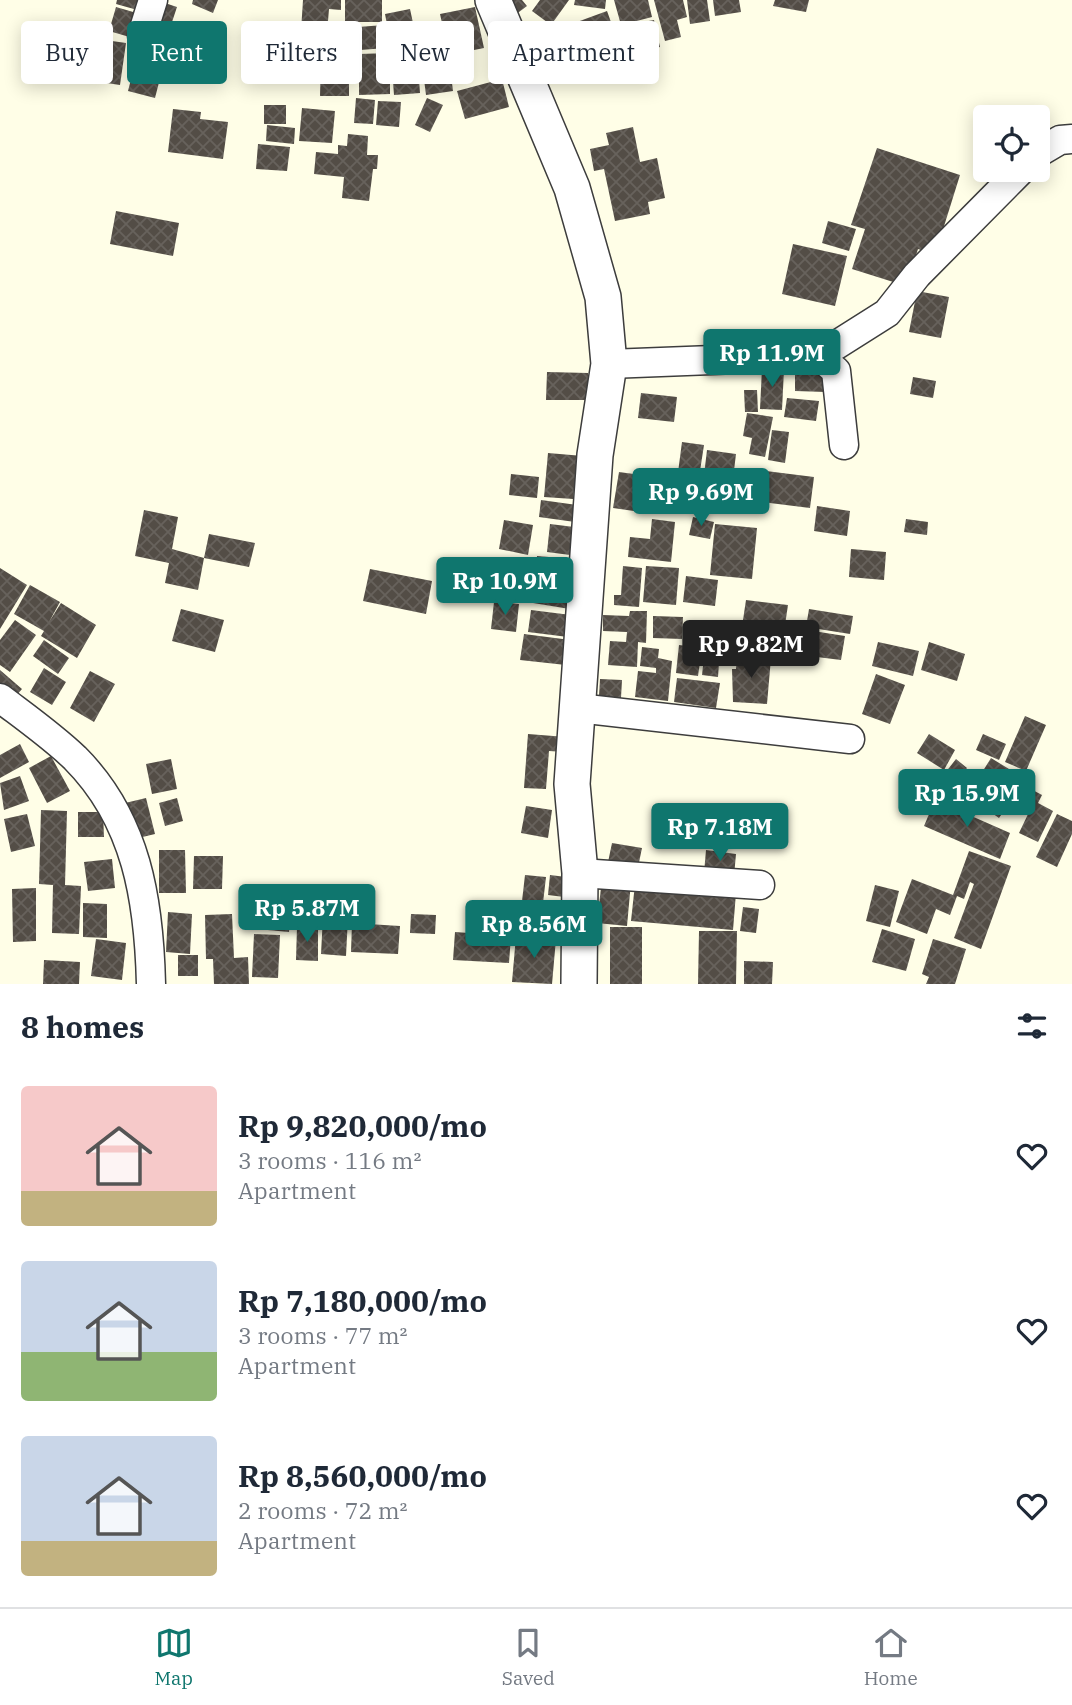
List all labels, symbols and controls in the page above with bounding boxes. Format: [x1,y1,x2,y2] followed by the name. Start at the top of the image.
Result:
[21,21,113,84] chip: Buy
[127,21,227,84] chip: Rent
[241,21,362,84] chip: Filters
[376,21,474,84] chip: New
[488,21,659,84] chip: Apartment
[973,105,1050,182] map controls
[973,105,1050,182] button: locate
[700,330,844,389] pin: Rp 11.9M
[719,337,825,367] text: Rp 11.9M
[629,468,773,528] pin: Rp 9.69M
[648,476,754,506] text: Rp 9.69M
[433,558,577,617] pin: Rp 10.9M
[452,565,558,595] text: Rp 10.9M
[679,620,823,680] pin: Rp 9.82M
[698,628,804,658] text: Rp 9.82M
[895,770,1039,829] pin: Rp 15.9M
[914,777,1020,807] text: Rp 15.9M
[648,804,792,863] pin: Rp 7.18M
[667,811,773,841] text: Rp 7.18M
[235,884,379,944] pin: Rp 5.87M
[254,892,360,922] text: Rp 5.87M
[462,900,606,960] pin: Rp 8.56M
[481,908,587,938] text: Rp 8.56M
[21,1007,144,1046] text: 8 homes
[1013,1007,1051,1045] icon: filters
[238,1106,487,1145] text: Rp 9,820,000/mo
[77,1114,161,1198] icon: home
[1013,1137,1051,1175] icon: heart
[238,1145,421,1175] text: 3 rooms · 116 m²
[238,1175,356,1205] text: Apartment
[238,1281,487,1320] text: Rp 7,180,000/mo
[77,1289,161,1373] icon: home
[1013,1312,1051,1350] icon: heart
[238,1320,408,1350] text: 3 rooms · 77 m²
[238,1350,356,1380] text: Apartment
[238,1456,487,1495] text: Rp 8,560,000/mo
[77,1464,161,1548] icon: home
[1013,1487,1051,1525] icon: heart
[238,1495,408,1525] text: 2 rooms · 72 m²
[238,1525,356,1555] text: Apartment
[154,1624,193,1690] tab: Map
[502,1624,555,1690] tab: Saved
[864,1624,918,1690] tab: Home

